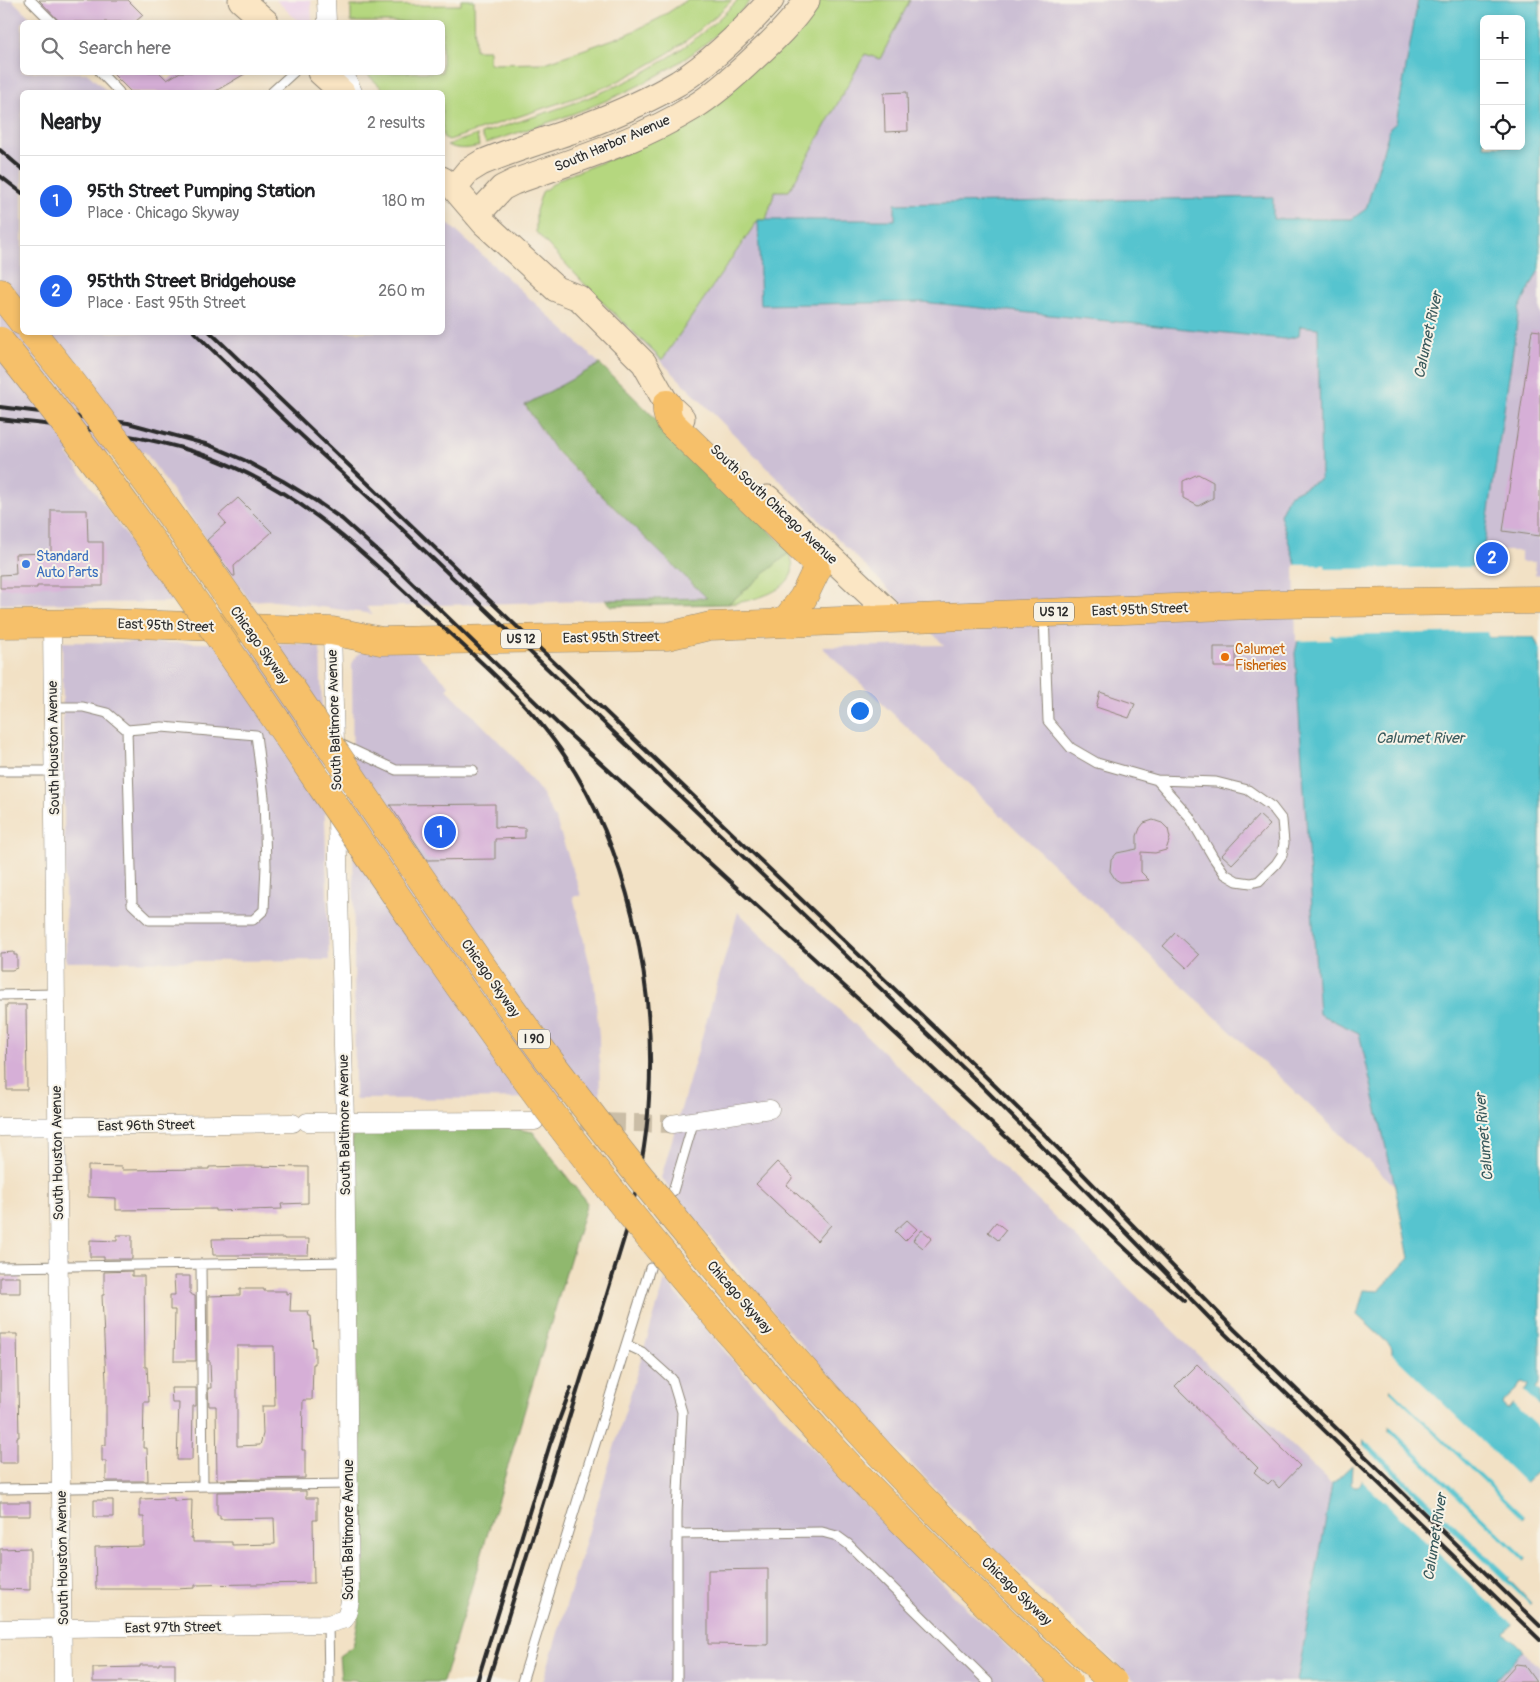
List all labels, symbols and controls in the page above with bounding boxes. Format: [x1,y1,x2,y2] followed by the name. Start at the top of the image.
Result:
[1480,15,1525,150] map controls
[1480,15,1525,60] button: +
[20,20,445,75] search box
[38,34,66,62] icon: search
[78,36,171,60] text: Search here
[1480,60,1525,105] button: −
[1480,105,1525,150] button: locate
[40,109,101,136] text: Nearby
[552,111,673,175] street label: South Harbor Avenue
[367,113,425,133] text: 2 results
[87,179,315,203] text: 95th Street Pumping Station
[53,191,59,211] text: 1
[382,191,425,211] text: 180 m
[87,203,239,223] text: Place · Chicago Skyway
[87,269,296,293] text: 95thth Street Bridgehouse
[52,281,60,301] text: 2
[378,281,425,301] text: 260 m
[1410,288,1447,380] water label: Calumet River
[87,293,246,313] text: Place · East 95th Street
[706,441,841,568] street label: South South Chicago Avenue
[1476,539,1508,577] pin: 2
[36,548,99,581] place label: Standard Auto Parts
[20,558,32,570] marker: Standard Auto Parts
[1091,599,1189,620] street label: East 95th Street
[1034,602,1074,622] road number: US 12
[227,603,293,687] street label: Chicago Skyway
[117,615,215,636] street label: East 95th Street
[562,628,660,647] street label: East 95th Street
[501,630,541,648] road number: US 12
[1235,641,1287,674] place label: Calumet Fisheries
[324,649,345,791] street label: South Baltimore Avenue
[1219,651,1231,663] marker: Calumet Fisheries
[44,680,63,815] street label: South Houston Avenue
[847,698,873,724] your location
[1376,729,1466,748] water label: Calumet River
[424,813,456,851] pin: 1
[458,936,524,1020] street label: Chicago Skyway
[518,1030,550,1048] road number: I 90
[335,1054,354,1196] street label: South Baltimore Avenue
[48,1085,67,1220] street label: South Houston Avenue
[1471,1091,1498,1182] water label: Calumet River
[97,1116,195,1135] street label: East 96th Street
[703,1257,776,1337] street label: Chicago Skyway
[340,1459,357,1601] street label: South Baltimore Avenue
[53,1490,72,1625] street label: South Houston Avenue
[1419,1490,1452,1582] water label: Calumet River
[978,1554,1055,1629] street label: Chicago Skyway
[125,1618,222,1637] street label: East 97th Street

